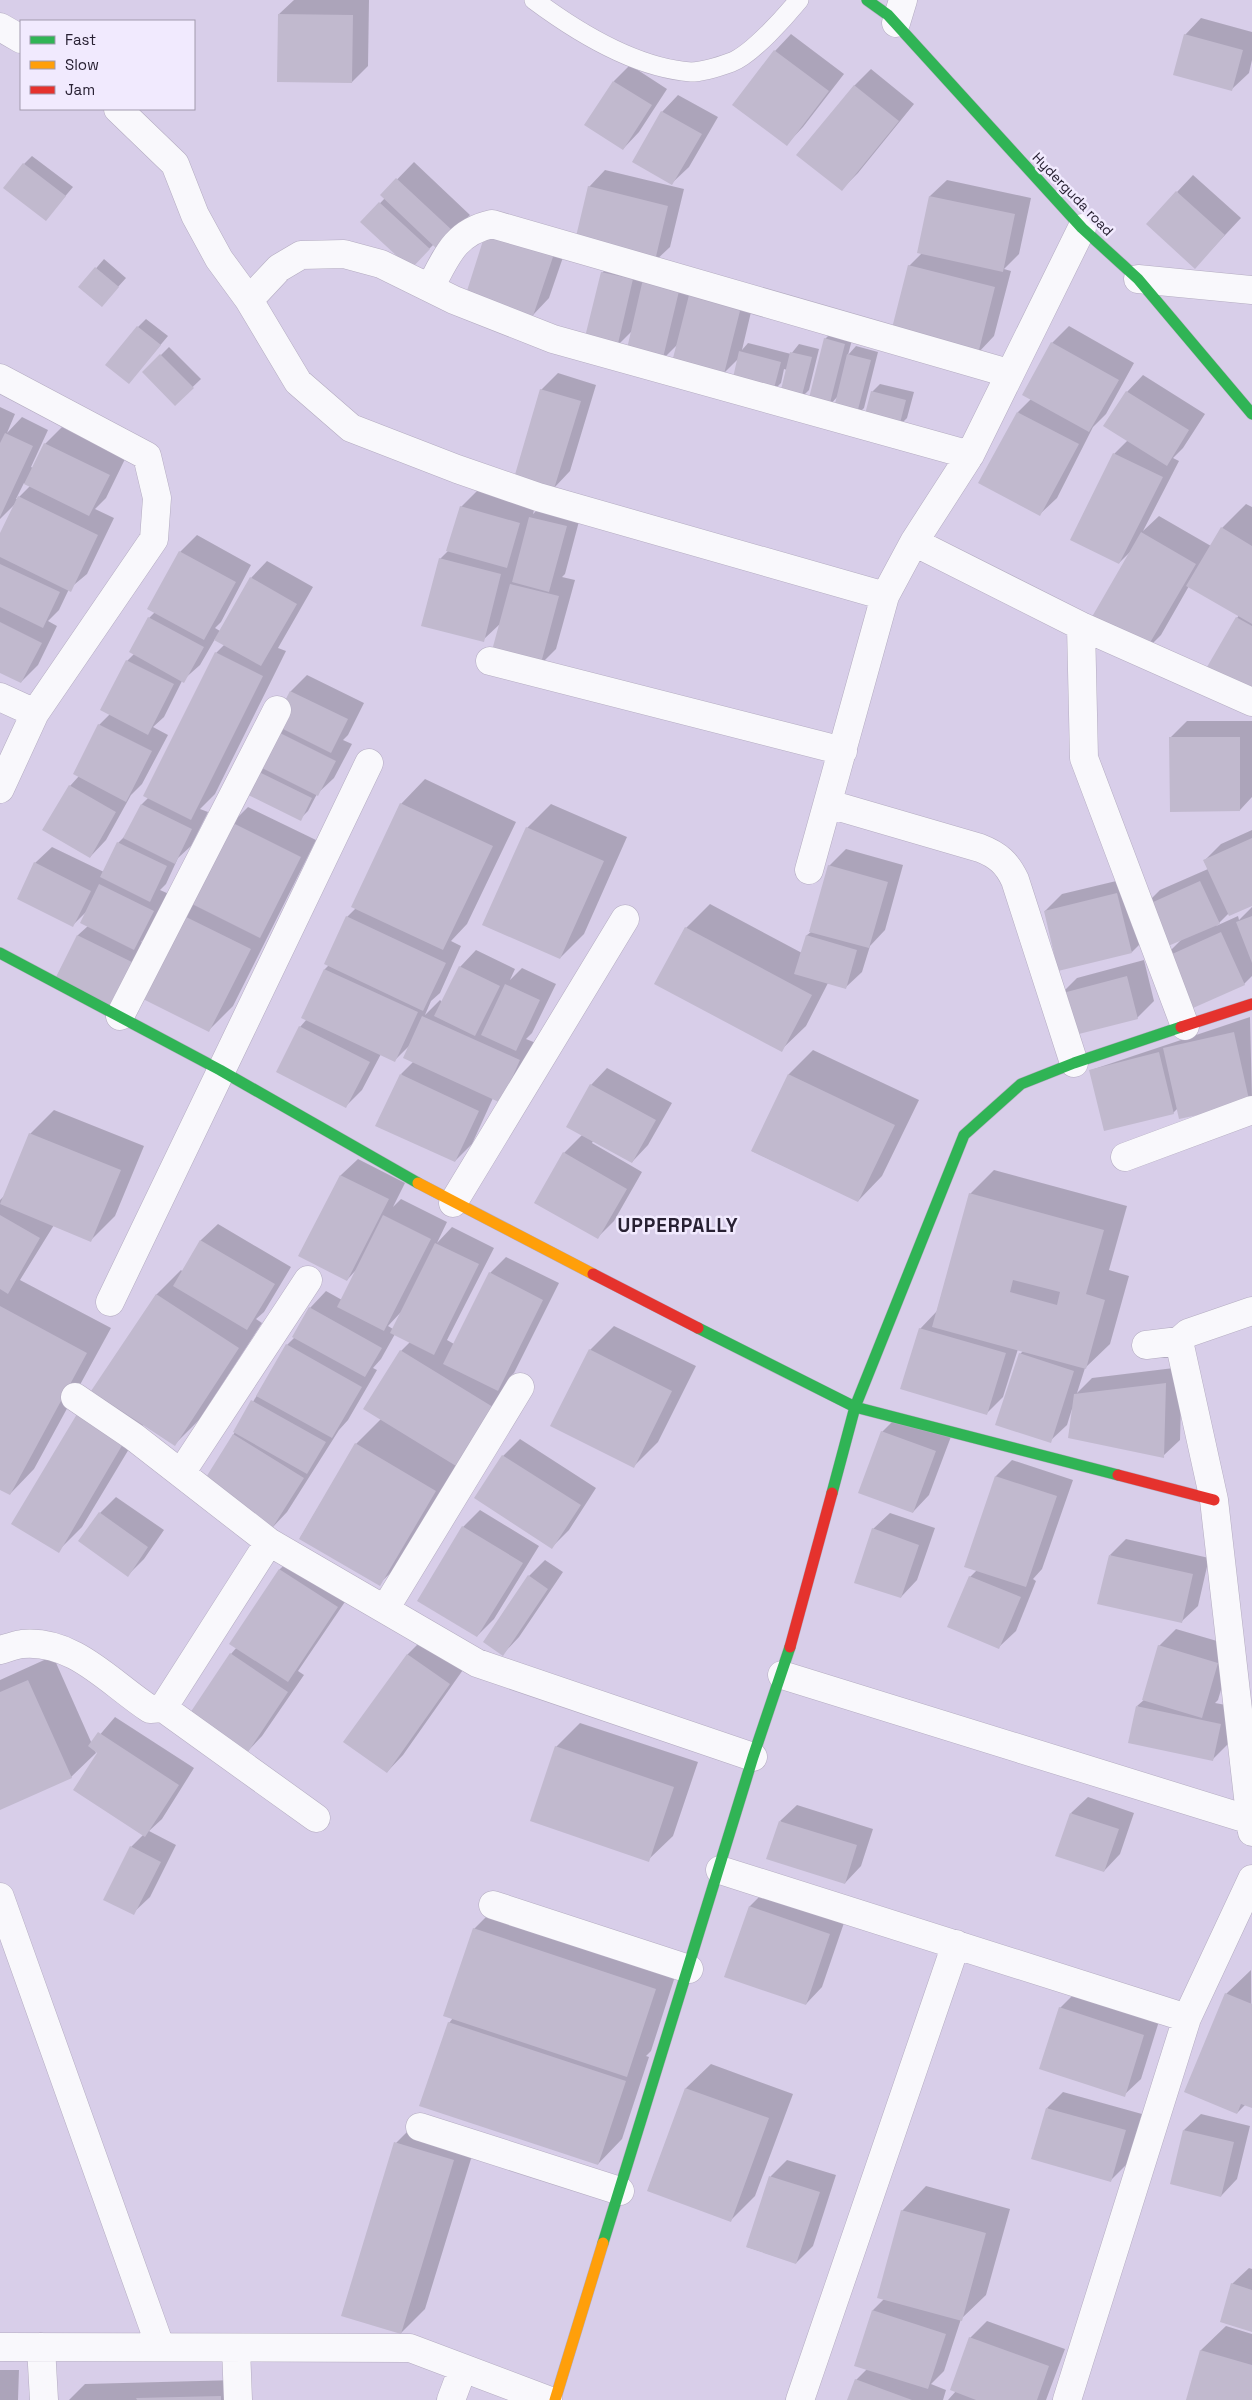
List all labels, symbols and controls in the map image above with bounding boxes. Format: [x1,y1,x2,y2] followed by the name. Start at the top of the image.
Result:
[20,20,195,110] legend
[65,30,96,49] text: Fast
[65,55,99,74] text: Slow
[65,80,95,99] text: Jam
[1029,149,1117,239] street label: Hyderguda road
[617,1213,739,1238] district label: UPPERPALLY

